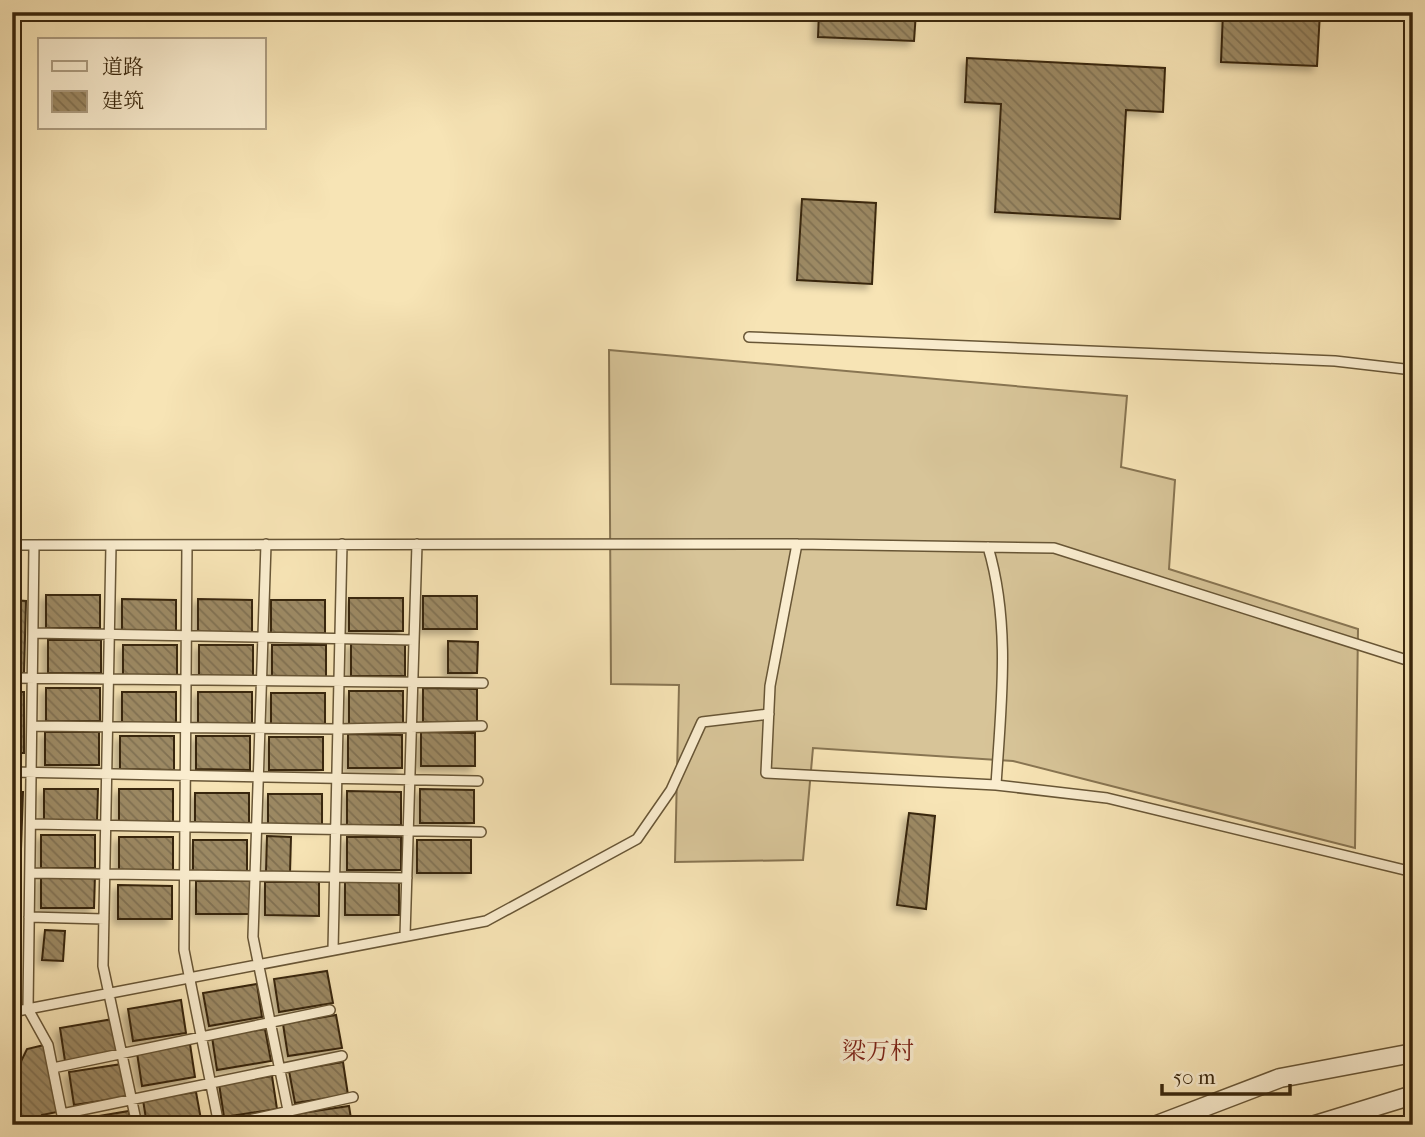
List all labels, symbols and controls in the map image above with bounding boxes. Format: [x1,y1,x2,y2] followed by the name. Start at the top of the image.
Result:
[38,38,266,130] legend
[102,55,144,79] text: 道路
[102,89,144,113] text: 建筑
[842,1037,914,1065] district label: 梁万村
[1162,1053,1290,1097] scale bar
[1173,1065,1216,1089] text: 50 m

